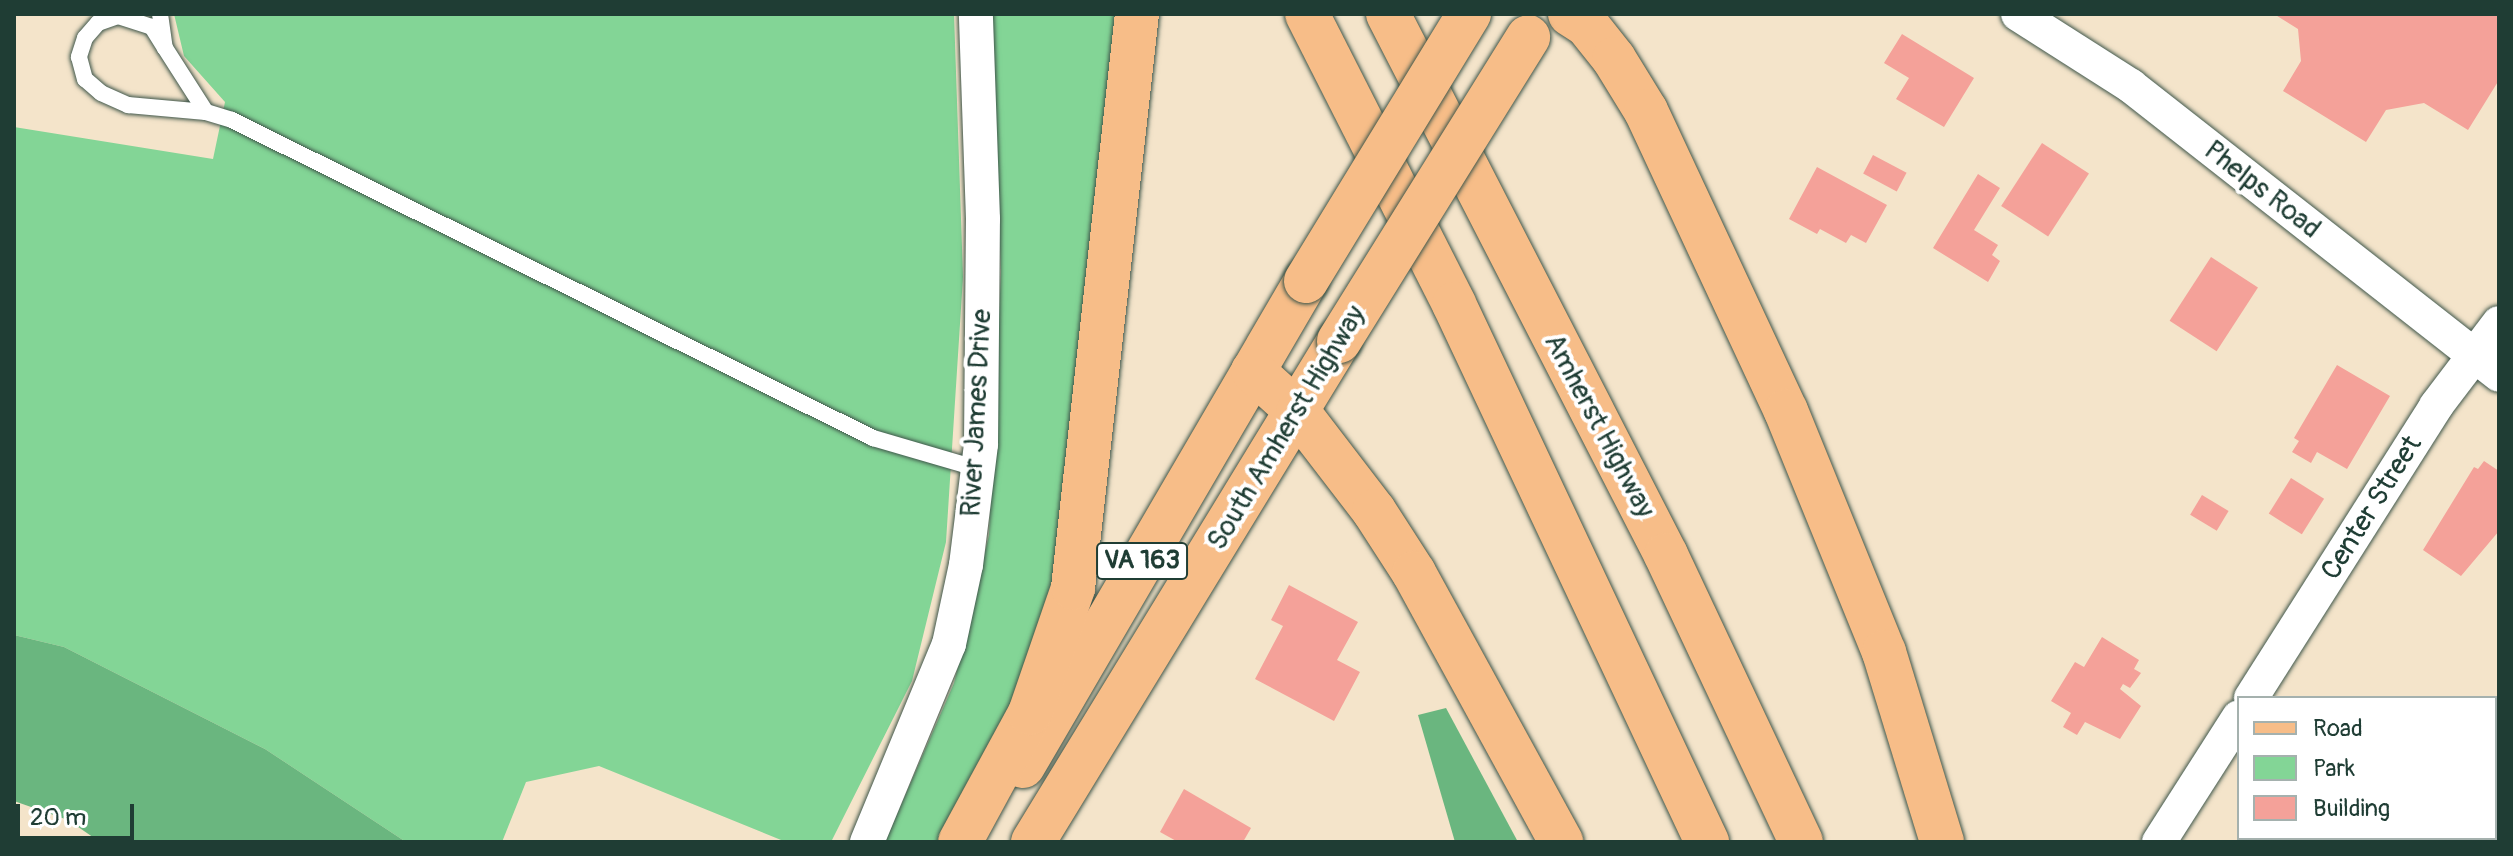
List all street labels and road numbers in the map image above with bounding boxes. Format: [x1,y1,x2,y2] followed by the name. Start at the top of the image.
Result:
[2197,134,2327,246] street label: Phelps Road
[1201,300,1373,556] street label: South Amherst Highway
[955,308,999,518] street label: River James Drive
[1536,328,1662,524] street label: Amherst Highway
[2315,430,2429,586] street label: Center Street
[1096,539,1188,583] road number: VA 163

